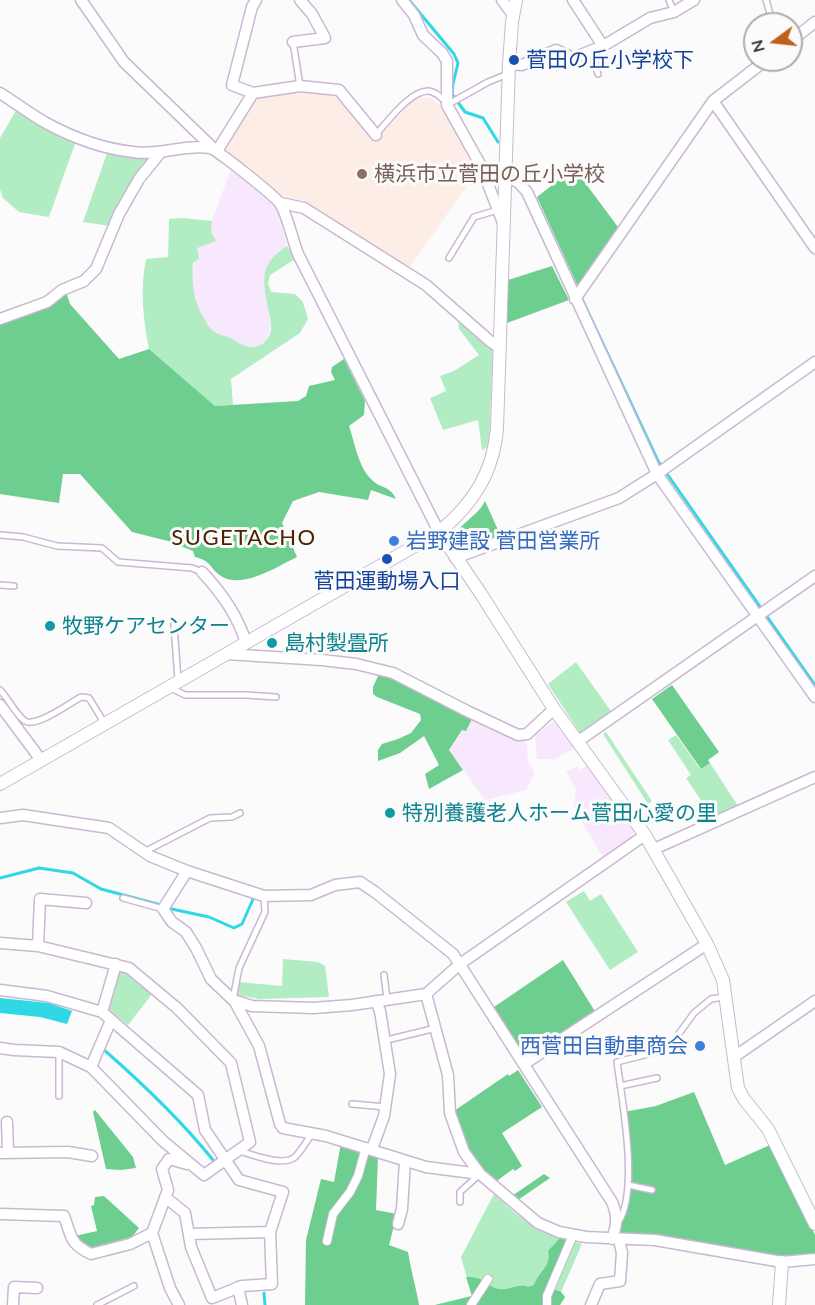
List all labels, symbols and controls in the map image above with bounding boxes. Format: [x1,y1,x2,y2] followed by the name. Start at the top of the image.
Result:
[743,12,803,72] north arrow
[746,38,768,55] text: N
[526,47,694,73] place label: 菅田の丘小学校下
[507,53,521,67] marker: 菅田の丘小学校下
[374,161,605,187] place label: 横浜市立菅田の丘小学校
[355,167,369,181] marker: 横浜市立菅田の丘小学校
[171,525,317,551] district label: SUGETACHO
[406,528,600,554] place label: 岩野建設 菅田営業所
[387,534,401,548] marker: 岩野建設 菅田営業所
[380,552,394,566] marker: 菅田運動場入口
[314,568,460,594] place label: 菅田運動場入口
[62,613,230,639] place label: 牧野ケアセンター
[43,619,57,633] marker: 牧野ケアセンター
[284,630,389,656] place label: 島村製畳所
[265,636,279,650] marker: 島村製畳所
[402,800,717,826] place label: 特別養護老人ホーム菅田心愛の里
[383,806,397,820] marker: 特別養護老人ホーム菅田心愛の里
[520,1033,688,1059] place label: 西菅田自動車商会
[693,1039,707,1053] marker: 西菅田自動車商会

